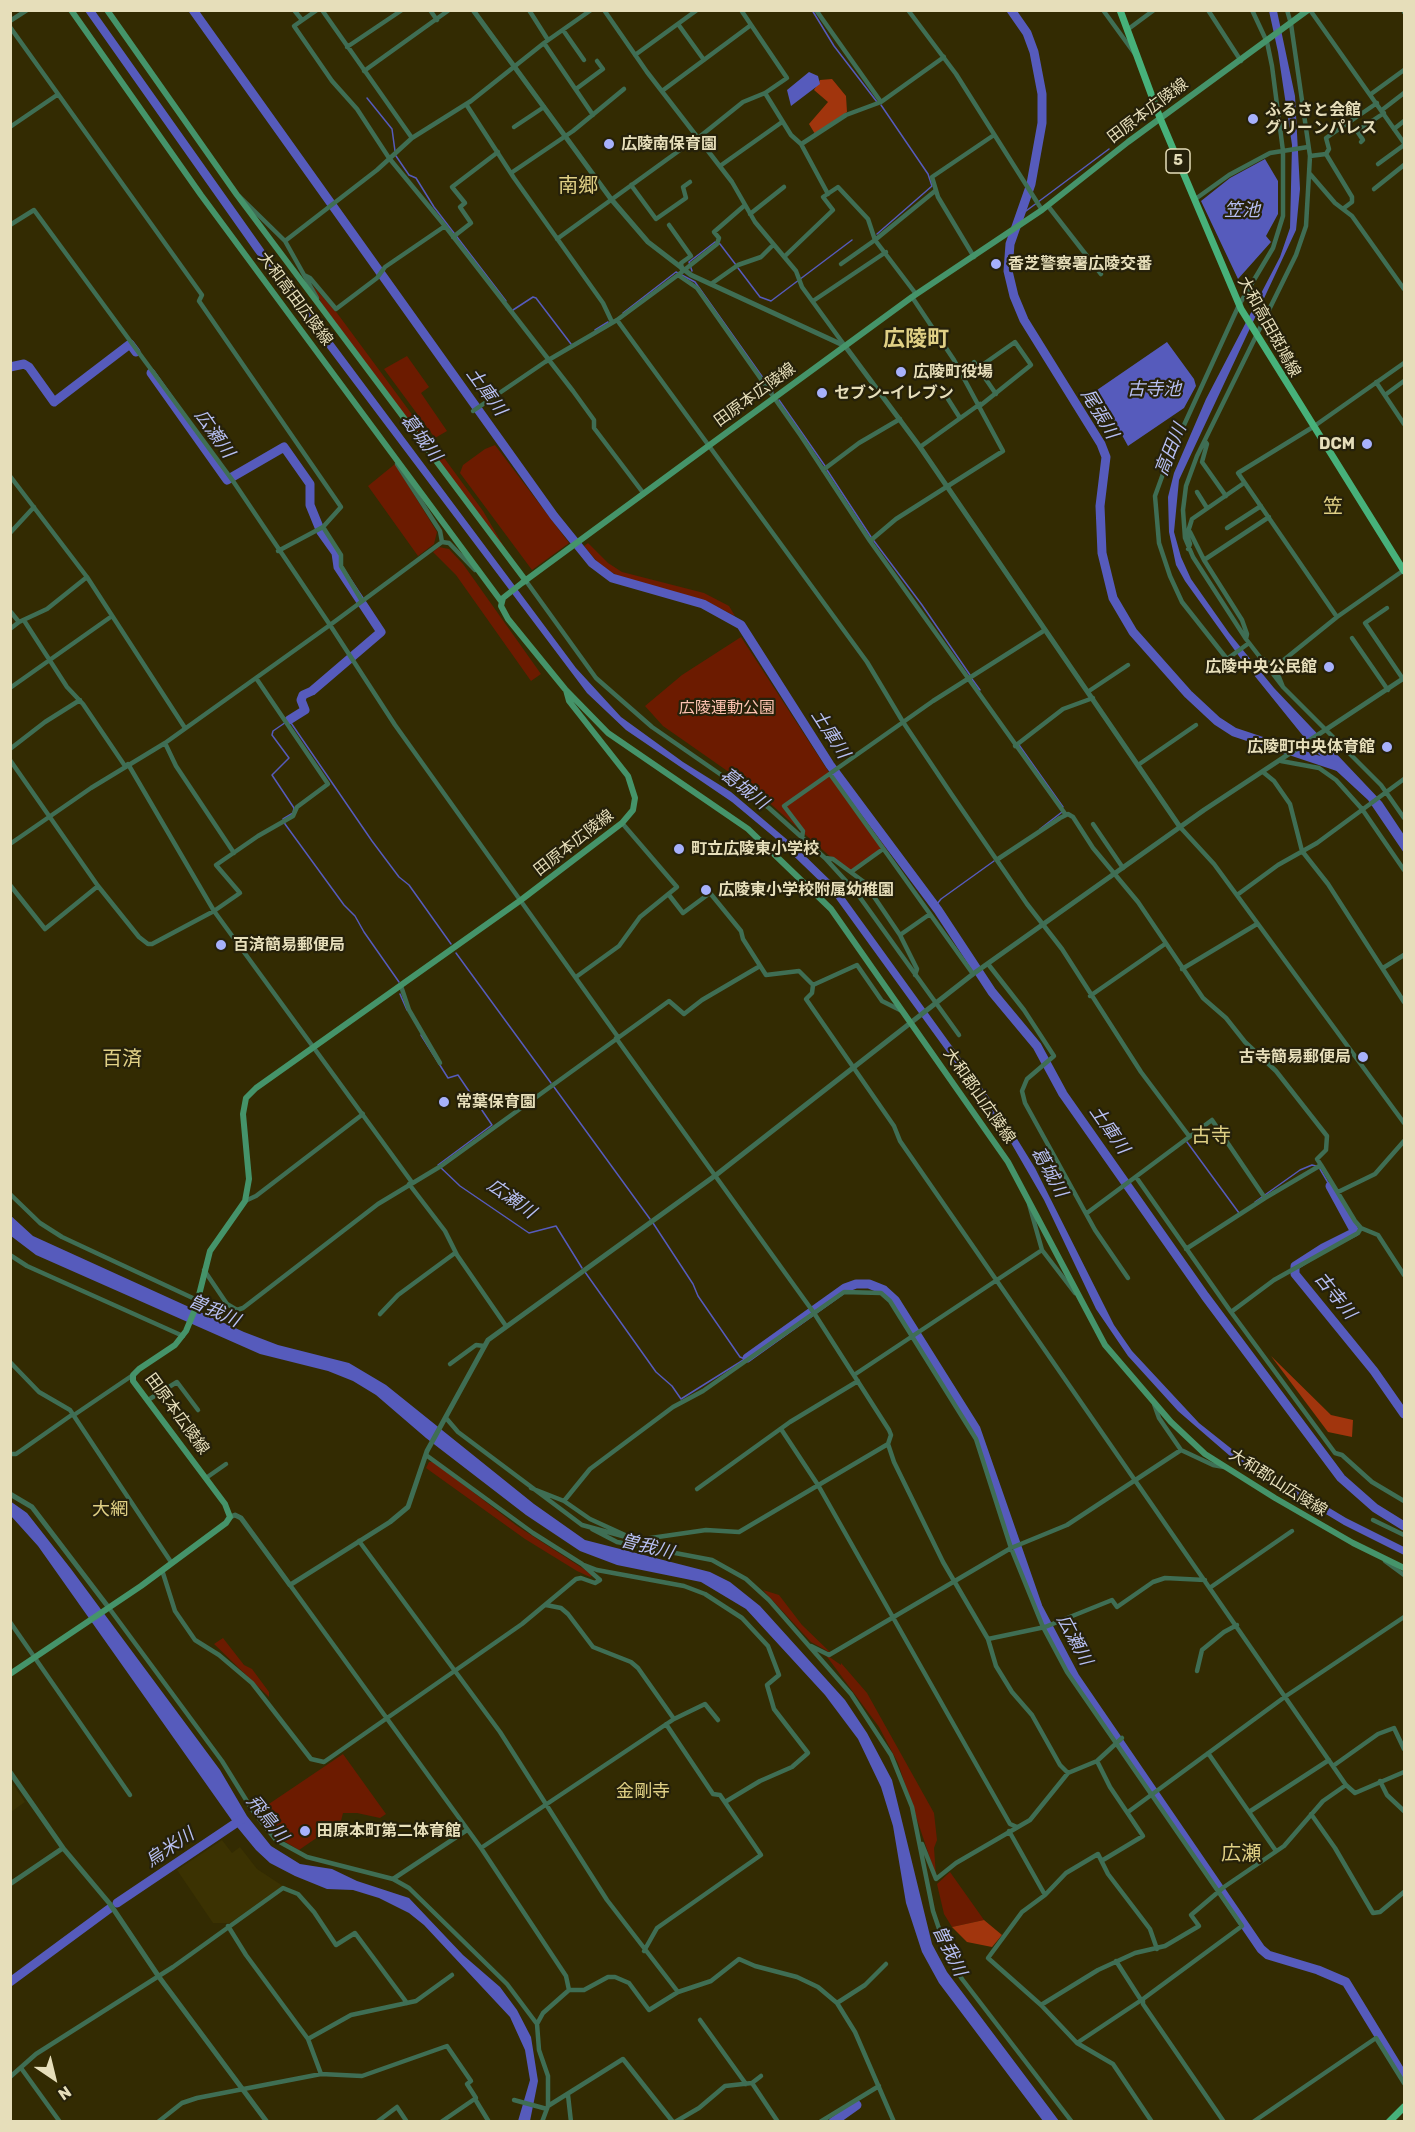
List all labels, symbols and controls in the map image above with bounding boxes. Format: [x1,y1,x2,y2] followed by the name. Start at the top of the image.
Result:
[1104,74,1192,148] street label: 田原本広陵線
[1265,100,1377,138] place label: ふるさと会館 グリーンパレス
[1246,112,1260,126] marker: ふるさと会館 グリーンパレス
[621,134,717,154] place label: 広陵南保育園
[602,137,616,151] marker: 広陵南保育園
[1166,149,1190,173] road number: 5
[558,174,598,198] district label: 南郷
[1224,200,1260,222] water label: 笠池
[254,248,336,350] street label: 大和高田広陵線
[1008,254,1152,274] place label: 香芝警察署広陵交番
[989,257,1003,271] marker: 香芝警察署広陵交番
[1233,273,1305,381] street label: 大和高田斑鳩線
[883,327,949,353] district label: 広陵町
[711,359,799,431] street label: 田原本広陵線
[913,362,993,382] place label: 広陵町役場
[461,364,511,420] water label: 土庫川
[894,365,908,379] marker: 広陵町役場
[1127,379,1181,401] water label: 古寺池
[834,383,954,403] place label: セブン-イレブン
[1076,385,1122,443] water label: 尾張川
[815,386,829,400] marker: セブン-イレブン
[190,406,238,462] water label: 広瀬川
[396,410,446,466] water label: 葛城川
[1151,421,1191,479] water label: 高田川
[1319,434,1355,454] place label: DCM
[1360,437,1374,451] marker: DCM
[1323,495,1343,519] district label: 笠
[1205,657,1317,677] place label: 広陵中央公民館
[1322,660,1336,674] marker: 広陵中央公民館
[679,698,775,718] park label: 広陵運動公園
[806,705,854,763] water label: 土庫川
[1247,737,1375,757] place label: 広陵町中央体育館
[1380,740,1394,754] marker: 広陵町中央体育館
[716,764,772,814] water label: 葛城川
[530,806,618,880] street label: 田原本広陵線
[691,839,819,859] place label: 町立広陵東小学校
[672,842,686,856] marker: 町立広陵東小学校
[718,880,894,900] place label: 広陵東小学校附属幼稚園
[699,883,713,897] marker: 広陵東小学校附属幼稚園
[233,935,345,955] place label: 百済簡易郵便局
[214,938,228,952] marker: 百済簡易郵便局
[939,1045,1019,1147] street label: 大和郡山広陵線
[102,1047,142,1071] district label: 百済
[1239,1047,1351,1067] place label: 古寺簡易郵便局
[1356,1050,1370,1064] marker: 古寺簡易郵便局
[456,1092,536,1112] place label: 常葉保育園
[437,1095,451,1109] marker: 常葉保育園
[1085,1102,1133,1158] water label: 土庫川
[1191,1124,1231,1148] district label: 古寺
[1026,1143,1072,1201] water label: 葛城川
[483,1175,539,1223] water label: 広瀬川
[1310,1268,1360,1324] water label: 古寺川
[185,1290,243,1332] water label: 曽我川
[141,1370,213,1458] street label: 田原本広陵線
[1225,1445,1331,1521] street label: 大和郡山広陵線
[92,1499,128,1521] district label: 大網
[618,1530,676,1564] water label: 曽我川
[1052,1611,1096,1669] water label: 広瀬川
[616,1781,670,1803] district label: 金剛寺
[242,1791,292,1847] water label: 飛鳥川
[317,1821,461,1841] place label: 田原本町第二体育館
[142,1824,198,1872] water label: 烏米川
[298,1824,312,1838] marker: 田原本町第二体育館
[1221,1842,1261,1866] district label: 広瀬
[927,1922,971,1980] water label: 曽我川
[24,2048,84,2108] north arrow
[54,2082,75,2104] text: N

